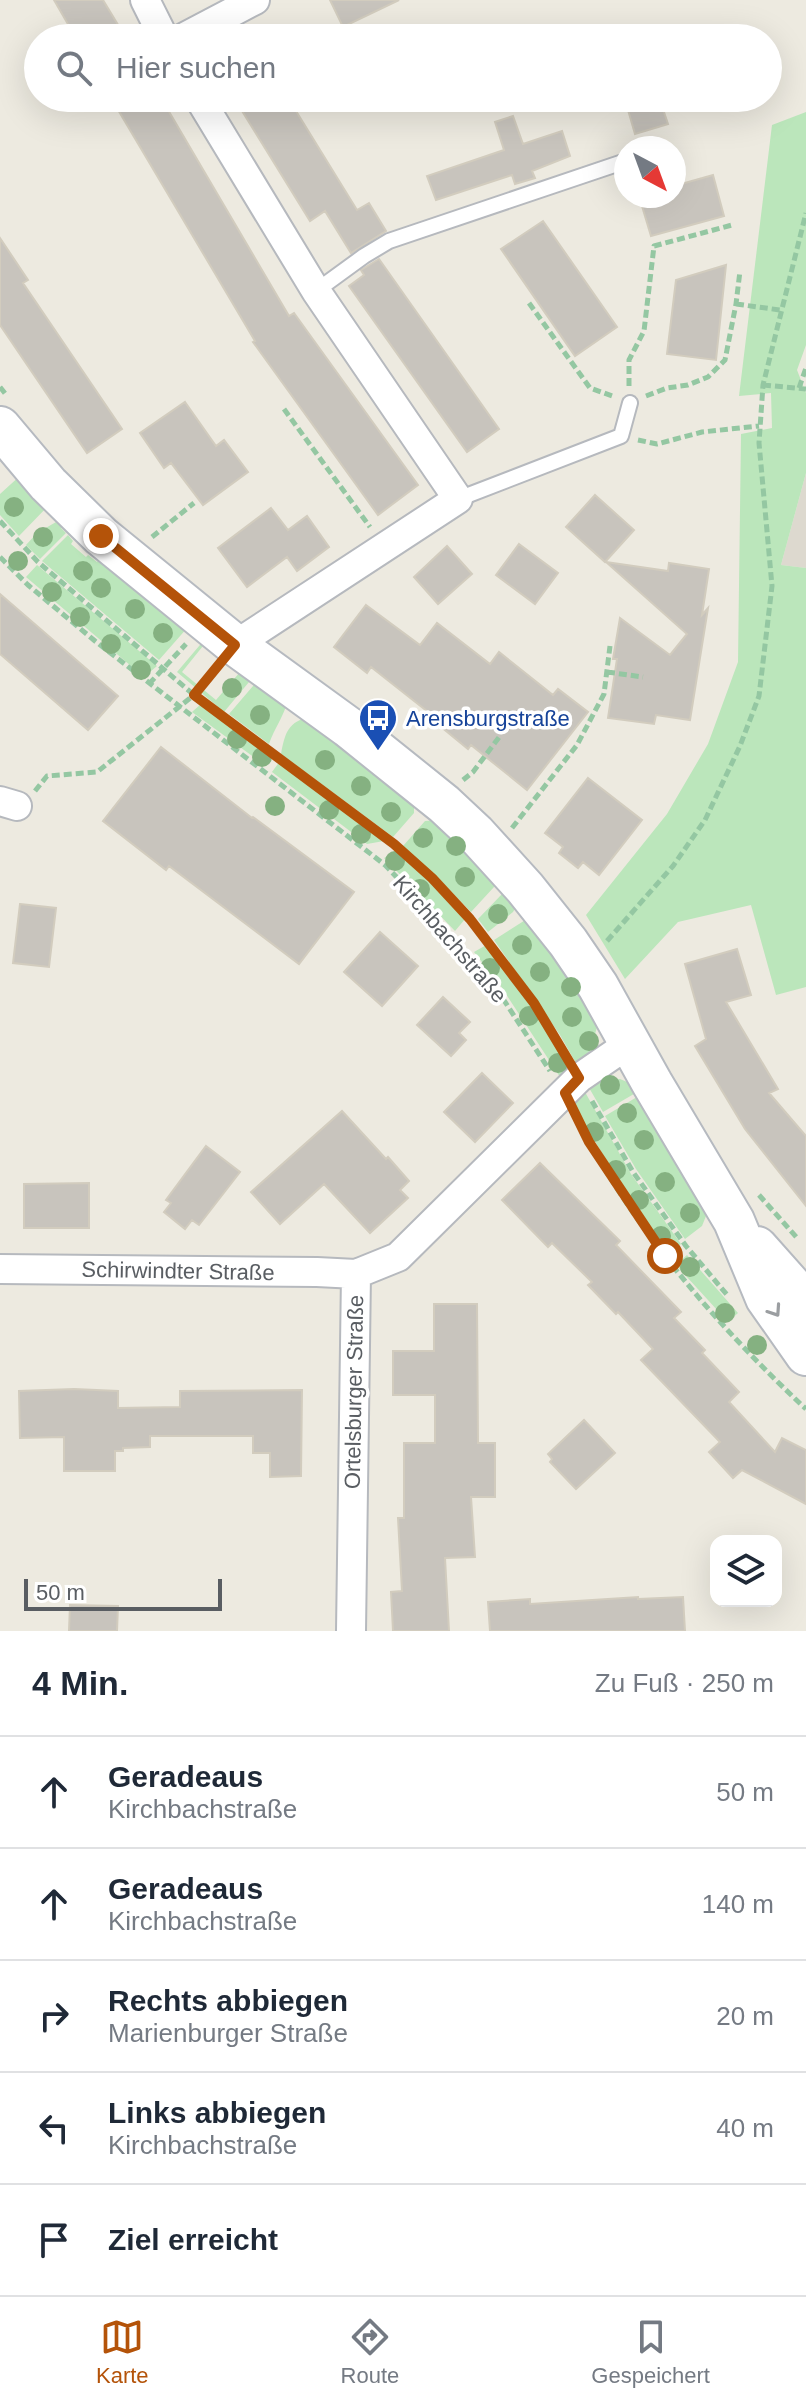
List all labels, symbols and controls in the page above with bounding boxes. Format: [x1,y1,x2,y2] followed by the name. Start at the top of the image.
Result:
[24,24,782,112] search box
[52,46,96,90] icon: search
[116,51,276,84] text: Hier suchen
[614,136,686,208] north arrow
[83,518,119,554] route end
[357,697,399,752] bus stop icon: Arensburgstraße
[406,706,570,731] place label: Arensburgstraße
[388,870,512,1008] street label: Kirchbachstraße
[647,1238,683,1274] route start
[81,1257,275,1285] street label: Schirwindter Straße
[340,1295,368,1489] street label: Ortelsburger Straße
[765,1303,780,1317] one-way arrow
[710,1535,782,1607] map controls
[710,1535,782,1607] button: layers
[24,1575,222,1611] scale bar
[36,1580,85,1605] text: 50 m
[32,1664,128,1702] text: 4 Min.
[595,1668,774,1698] text: Zu Fuß · 250 m
[108,1760,263,1793] text: Geradeaus
[32,1770,76,1814] icon: ahead
[716,1777,774,1807] text: 50 m
[108,1794,297,1824] text: Kirchbachstraße
[108,1872,263,1905] text: Geradeaus
[32,1882,76,1926] icon: ahead
[702,1889,774,1919] text: 140 m
[108,1906,297,1936] text: Kirchbachstraße
[108,1984,348,2017] text: Rechts abbiegen
[32,1994,76,2038] icon: right
[716,2001,774,2031] text: 20 m
[108,2018,348,2048] text: Marienburger Straße
[108,2096,326,2129] text: Links abbiegen
[32,2106,76,2150] icon: left
[716,2113,774,2143] text: 40 m
[108,2130,297,2160] text: Kirchbachstraße
[32,2218,76,2262] icon: arrive
[108,2223,278,2256] text: Ziel erreicht
[96,2315,149,2389] tab: Karte
[341,2315,399,2389] tab: Route
[591,2315,710,2389] tab: Gespeichert

